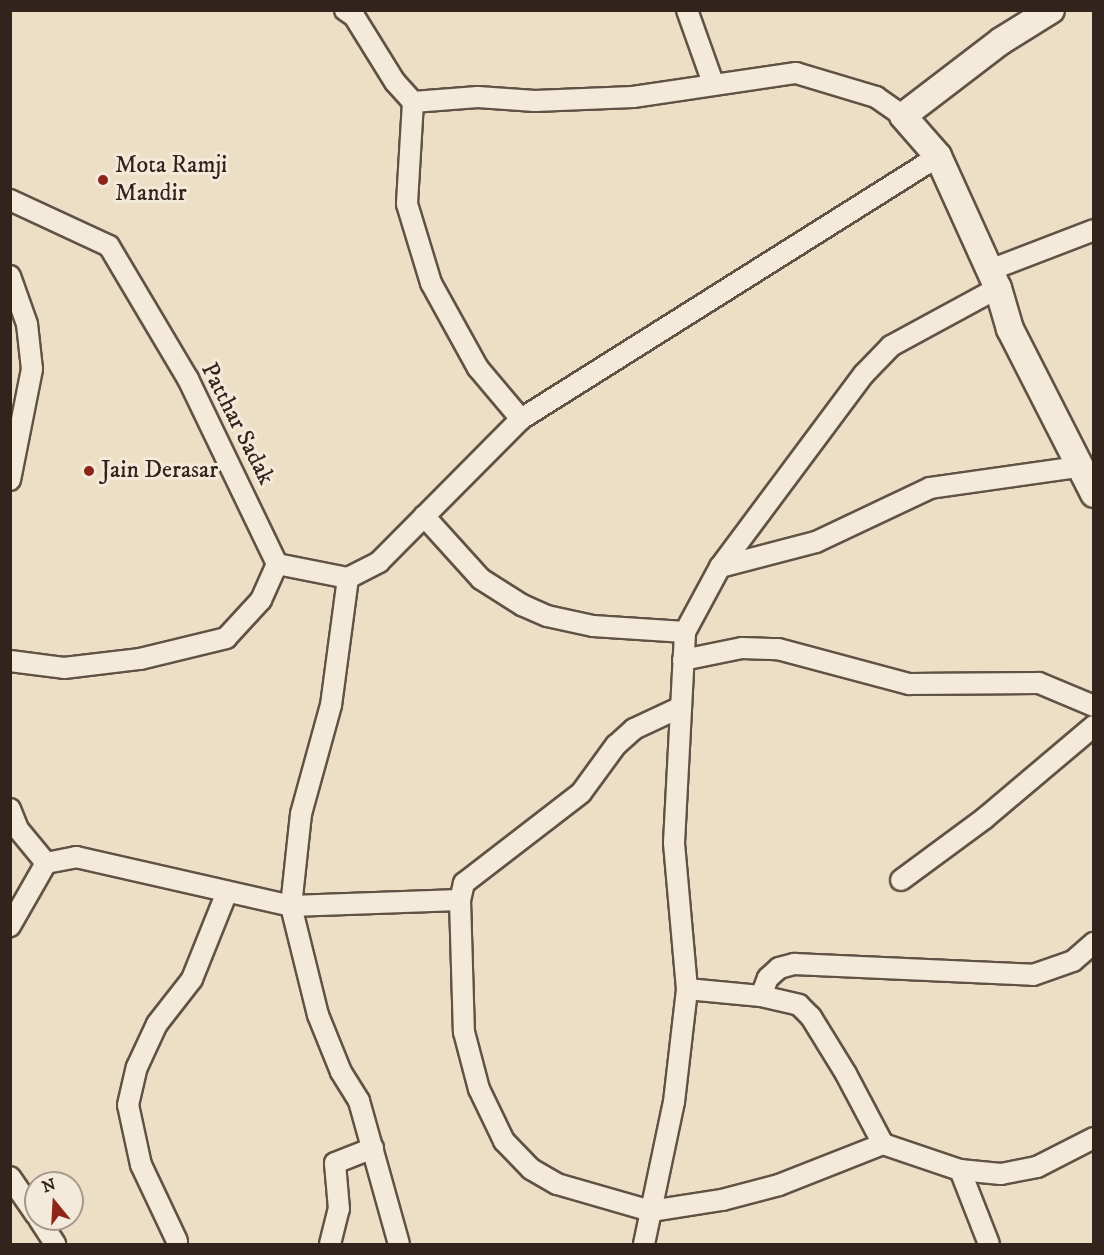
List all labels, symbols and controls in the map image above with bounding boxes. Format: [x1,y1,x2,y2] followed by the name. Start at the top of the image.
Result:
[115,152,227,208] place label: Mota Ramji Mandir
[96,173,110,187] marker: Mota Ramji Mandir
[194,358,280,490] street label: Patthar Sadak
[101,457,218,485] place label: Jain Derasar
[82,464,96,478] marker: Jain Derasar
[24,1171,84,1231] north arrow
[40,1174,58,1197] text: N

